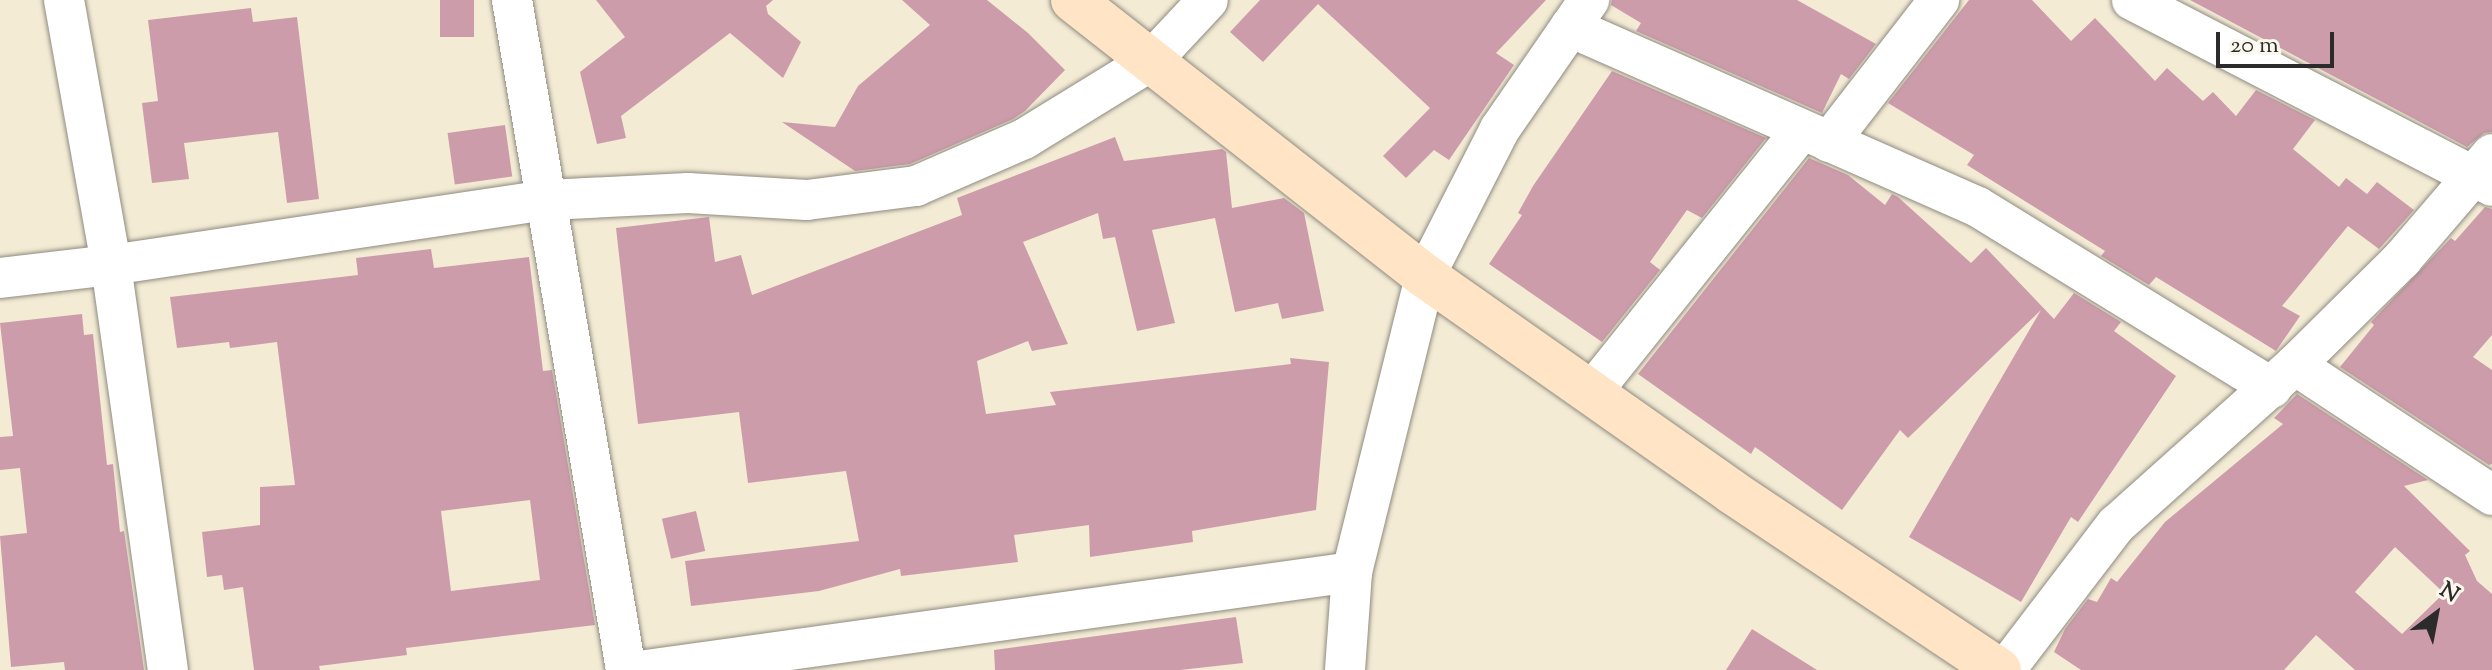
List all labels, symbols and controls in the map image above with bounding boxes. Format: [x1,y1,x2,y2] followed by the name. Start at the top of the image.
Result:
[2220,16,2338,66] scale bar
[2230,29,2279,63] text: 20 m
[2396,574,2476,654] north arrow
[2433,575,2465,612] text: N

